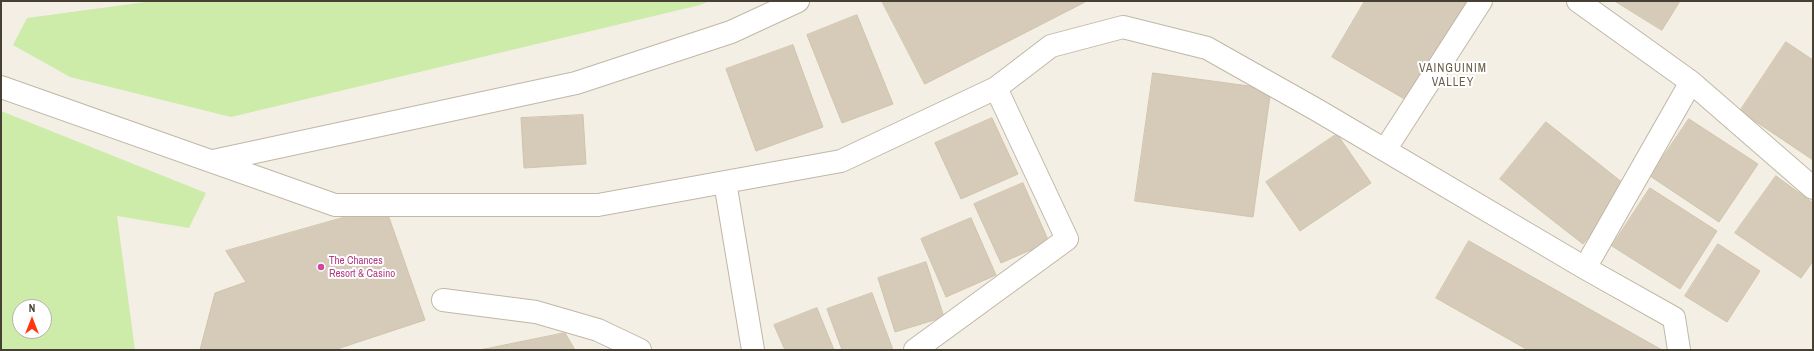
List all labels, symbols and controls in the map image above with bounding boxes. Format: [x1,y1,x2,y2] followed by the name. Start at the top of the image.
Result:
[1419,62,1487,90] district label: VAINGUINIM VALLEY
[329,254,395,280] place label: The Chances Resort & Casino
[316,262,326,272] marker: The Chances Resort & Casino
[12,299,52,339] north arrow
[29,301,35,315] text: N

